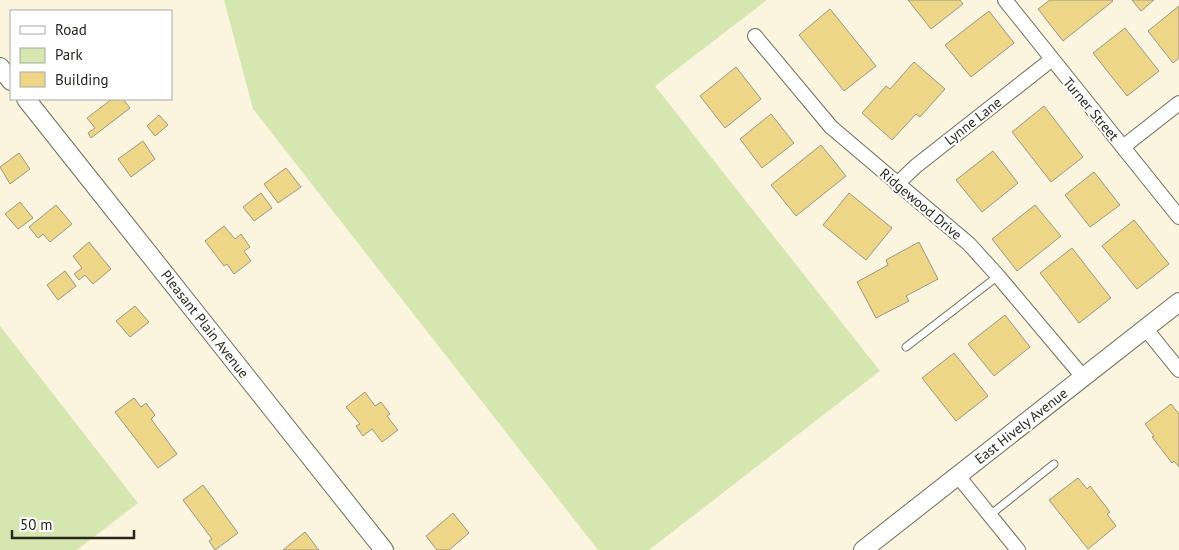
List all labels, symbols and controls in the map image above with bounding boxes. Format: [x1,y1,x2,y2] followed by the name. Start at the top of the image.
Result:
[10,10,172,100] legend
[55,20,87,39] text: Road
[55,45,83,64] text: Park
[55,70,109,89] text: Building
[1059,73,1123,145] street label: Turner Street
[941,93,1005,149] street label: Lynne Lane
[876,164,966,244] street label: Ridgewood Drive
[157,266,253,382] street label: Pleasant Plain Avenue
[971,384,1071,468] street label: East Hively Avenue
[12,508,135,540] scale bar
[20,515,53,534] text: 50 m

